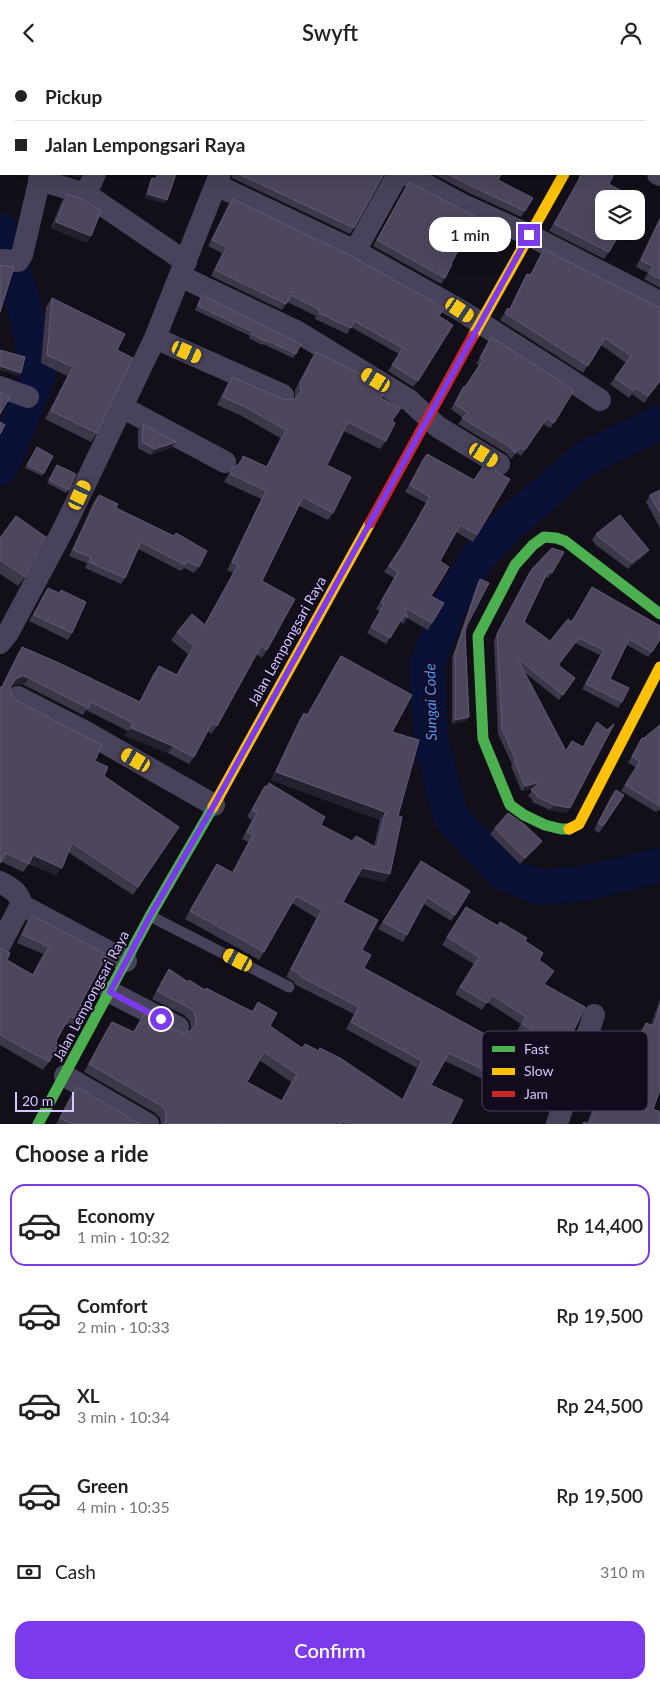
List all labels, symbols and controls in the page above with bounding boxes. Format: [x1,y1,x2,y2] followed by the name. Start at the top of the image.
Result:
[15,19,43,47] icon: back
[302,19,358,46] text: Swyft
[617,19,645,47] icon: person
[45,85,102,108] text: Pickup
[45,133,245,156] text: Jalan Lempongsari Raya
[595,190,645,240] map controls
[595,190,645,240] button: layers
[429,217,512,253] callout: 1 min
[518,224,540,246] route end
[450,225,490,244] text: 1 min
[443,295,476,325] car
[170,339,203,365] car
[359,366,392,394] car
[467,441,500,469] car
[66,478,93,512] car
[244,573,329,708] street label: Jalan Lempongsari Raya
[420,663,440,741] water label: Sungai Code
[119,746,152,774] car
[49,928,132,1064] street label: Jalan Lempongsari Raya
[221,946,254,974] car
[150,1008,172,1030] route start
[482,1031,648,1111] legend
[524,1040,549,1057] text: Fast
[524,1062,554,1079] text: Slow
[524,1085,548,1102] text: Jam
[15,1089,74,1112] scale bar
[22,1092,53,1109] text: 20 m
[15,1140,149,1167] text: Choose a ride
[17,1203,62,1248] icon: car
[77,1204,155,1227] text: Economy
[556,1214,643,1237] text: Rp 14,400
[77,1227,170,1246] text: 1 min · 10:32
[17,1293,62,1338] icon: car
[77,1294,148,1317] text: Comfort
[556,1304,643,1327] text: Rp 19,500
[77,1317,170,1336] text: 2 min · 10:33
[17,1383,62,1428] icon: car
[77,1384,100,1407] text: XL
[556,1394,643,1417] text: Rp 24,500
[77,1407,170,1426] text: 3 min · 10:34
[17,1473,62,1518] icon: car
[77,1474,128,1497] text: Green
[556,1484,643,1507] text: Rp 19,500
[77,1497,170,1516] text: 4 min · 10:35
[15,1558,43,1586] icon: cash
[55,1560,96,1583] text: Cash
[600,1562,645,1581] text: 310 m
[15,1621,645,1679] button: Confirm

